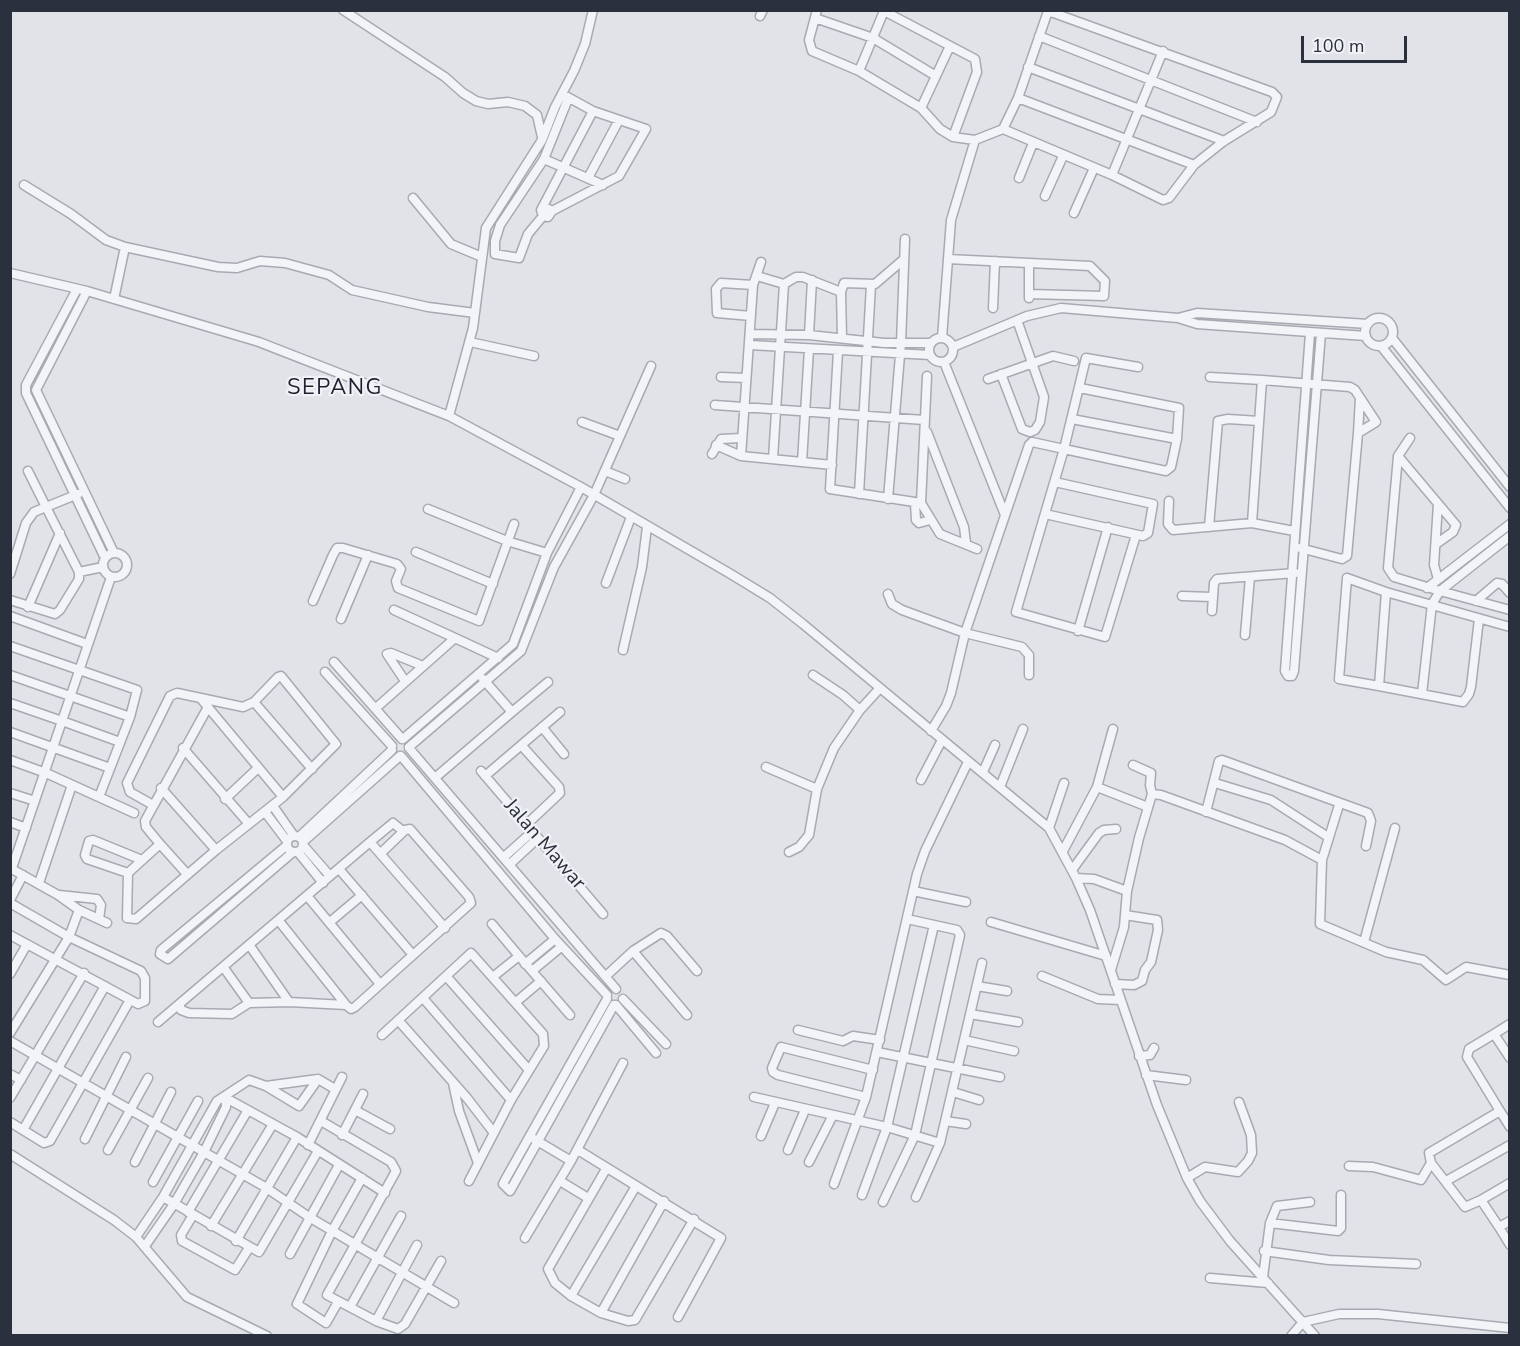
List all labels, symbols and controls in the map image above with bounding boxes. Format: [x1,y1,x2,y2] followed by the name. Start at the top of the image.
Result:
[1304,24,1410,62] scale bar
[1312,34,1364,58] text: 100 m
[287,376,383,402] district label: SEPANG
[498,795,590,895] street label: Jalan Mawar

